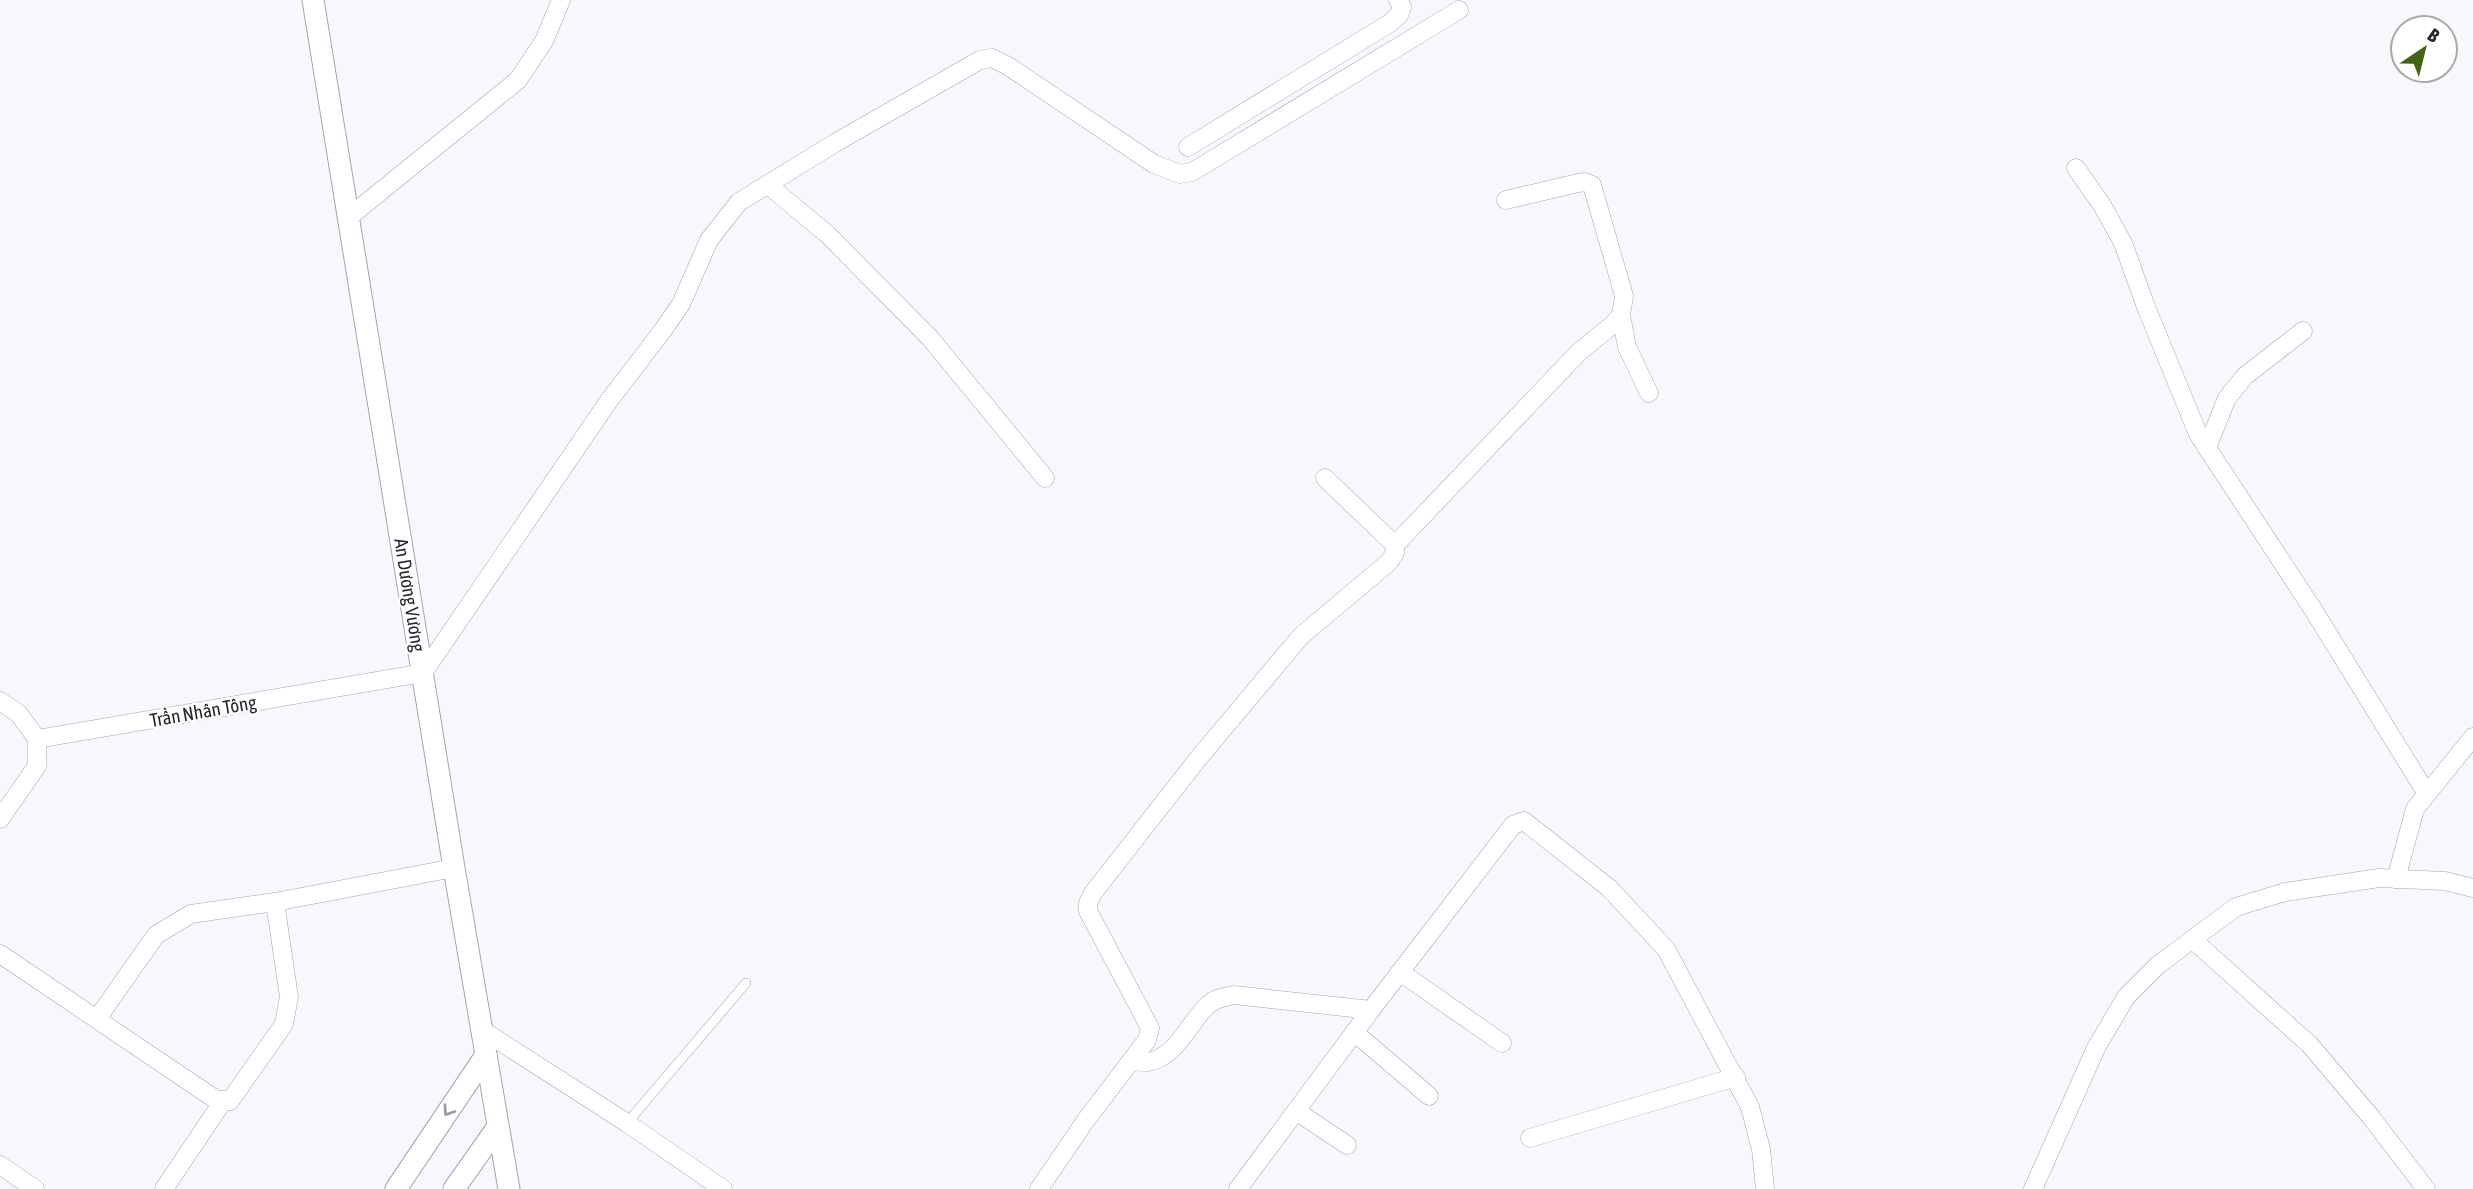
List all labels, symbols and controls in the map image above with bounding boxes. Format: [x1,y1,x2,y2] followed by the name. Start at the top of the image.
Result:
[2389,14,2459,84] north arrow
[2424,23,2444,47] text: B
[390,537,430,654] street label: An Dương Vương
[148,691,259,731] street label: Trần Nhân Tông
[443,1104,456,1117] one-way arrow

